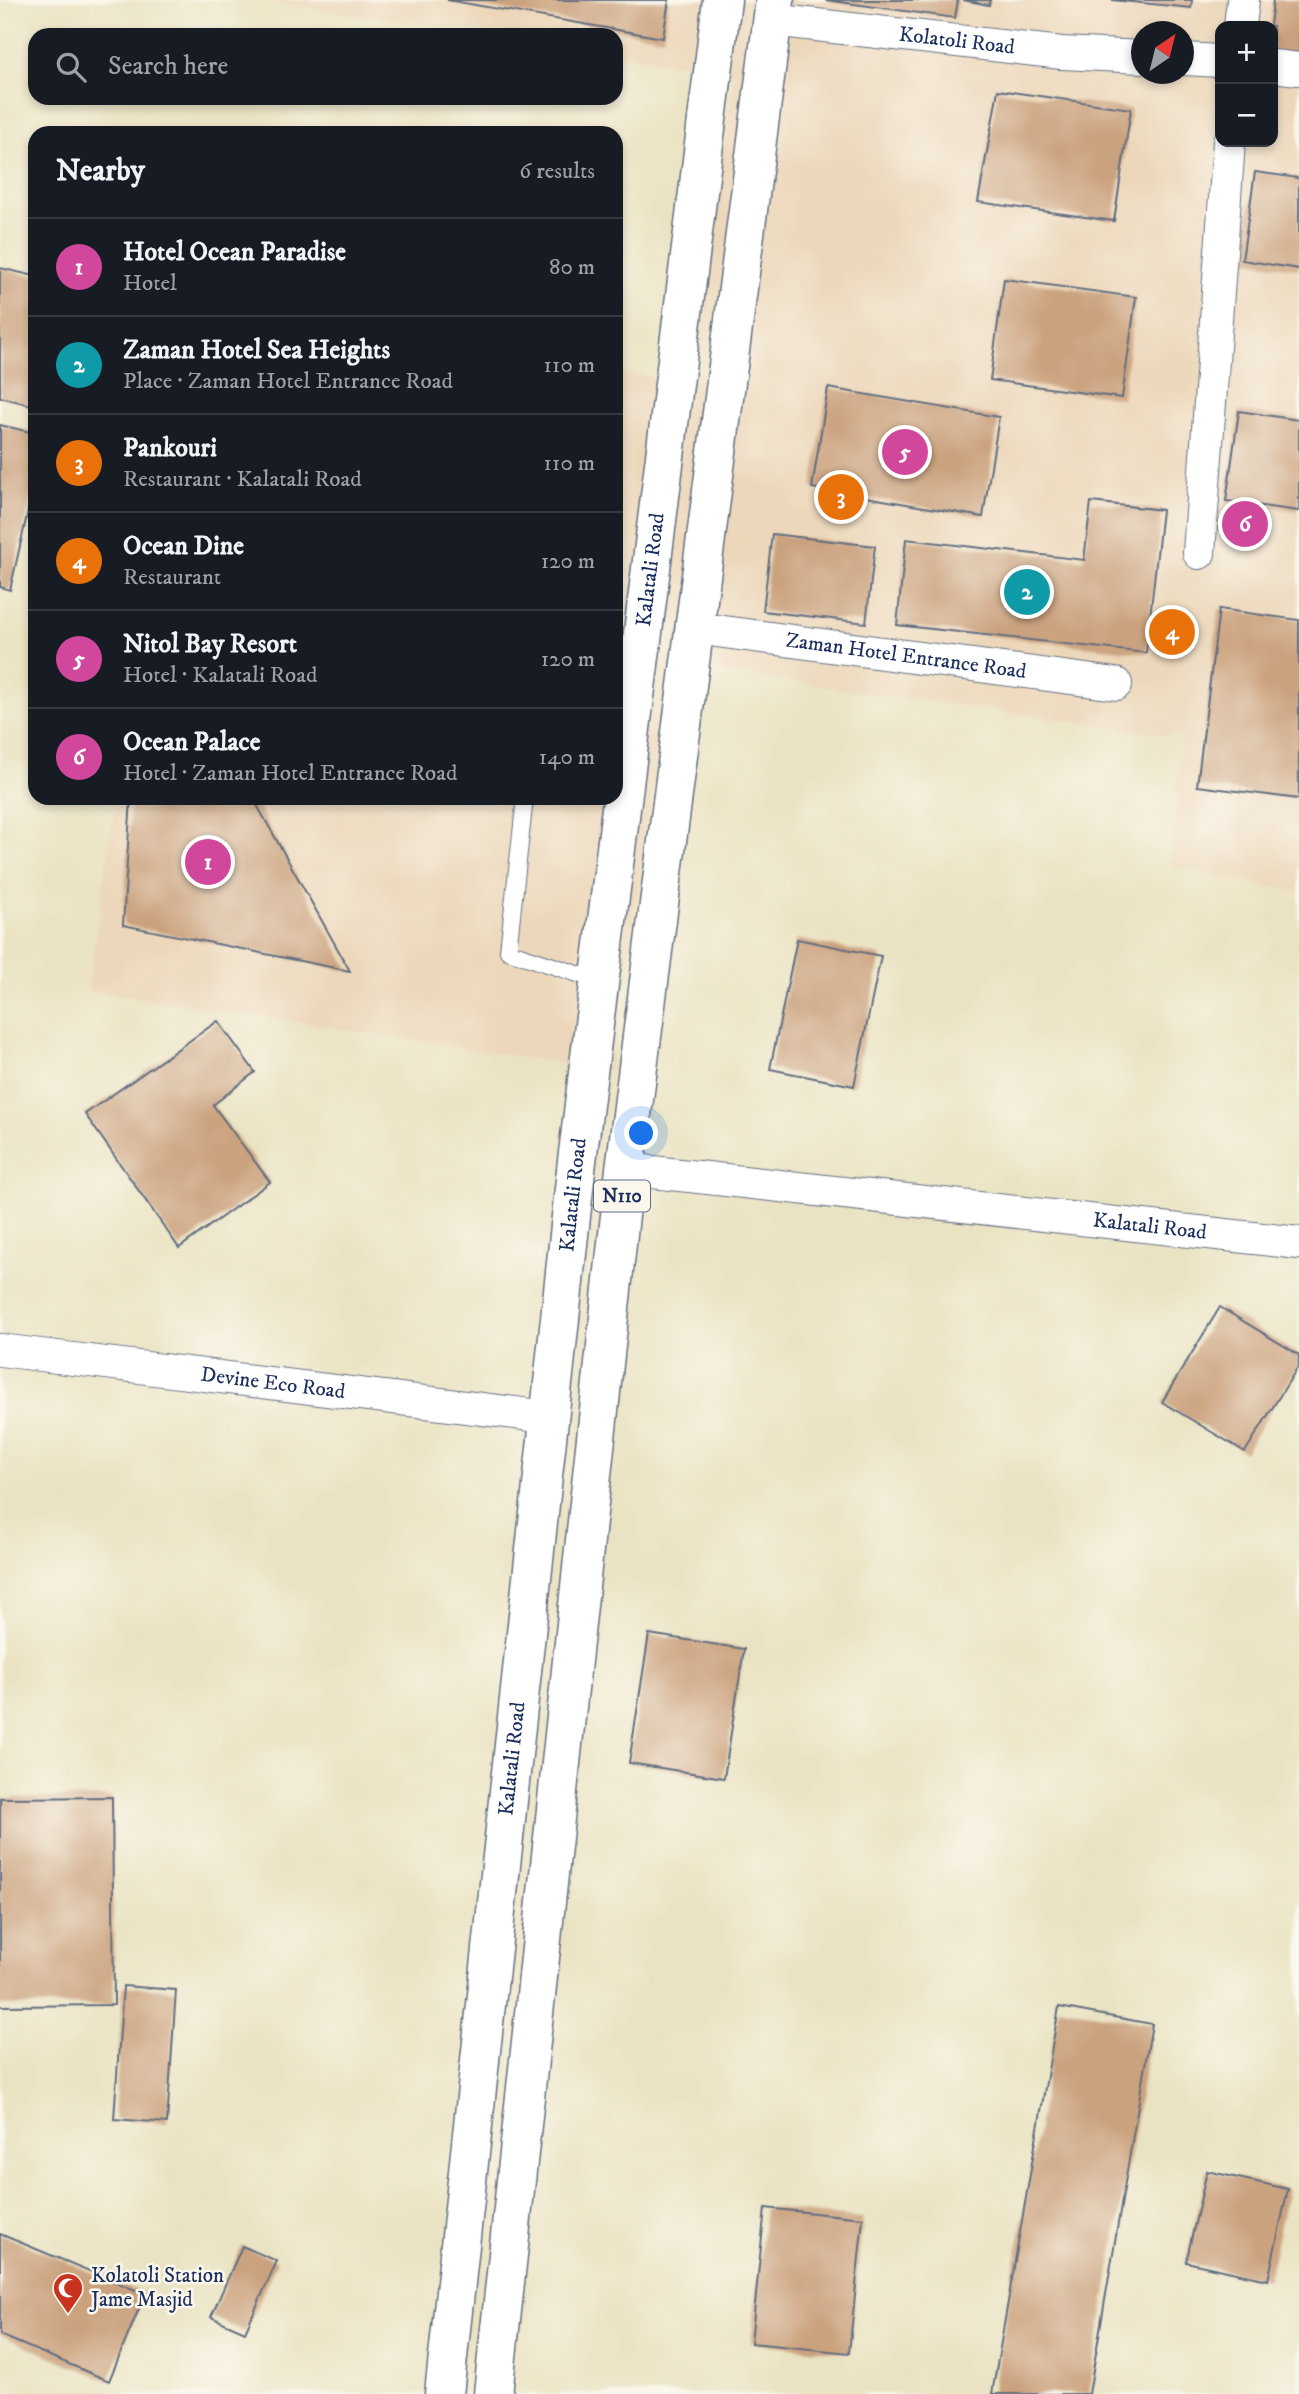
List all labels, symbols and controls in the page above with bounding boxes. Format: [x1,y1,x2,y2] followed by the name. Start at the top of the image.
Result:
[1131,21,1194,84] north arrow
[1215,21,1278,147] map controls
[1215,21,1278,84] button: +
[897,22,1017,61] street label: Kolatoli Road
[28,28,623,105] search box
[52,48,90,86] icon: search
[108,50,228,83] text: Search here
[1215,84,1278,147] button: −
[56,153,145,190] text: Nearby
[519,157,595,186] text: 6 results
[123,236,346,269] text: Hotel Ocean Paradise
[75,253,83,282] text: 1
[549,253,595,282] text: 80 m
[123,269,177,298] text: Hotel
[123,334,390,367] text: Zaman Hotel Sea Heights
[73,351,85,380] text: 2
[544,351,595,380] text: 110 m
[123,367,453,396] text: Place · Zaman Hotel Entrance Road
[882,426,928,478] pin: 5
[123,432,217,465] text: Pankouri
[75,449,83,478] text: 3
[544,449,595,478] text: 110 m
[123,465,362,494] text: Restaurant · Kalatali Road
[818,471,864,523] pin: 3
[1222,498,1268,550] pin: 6
[631,511,671,628] street label: Kalatali Road
[123,530,244,563] text: Ocean Dine
[72,547,86,576] text: 4
[541,547,595,576] text: 120 m
[123,563,221,592] text: Restaurant
[1004,566,1050,618] pin: 2
[1149,606,1195,658] pin: 4
[784,627,1028,685] street label: Zaman Hotel Entrance Road
[123,628,297,661] text: Nitol Bay Resort
[73,645,85,674] text: 5
[541,645,595,674] text: 120 m
[123,661,317,690] text: Hotel · Kalatali Road
[123,726,261,759] text: Ocean Palace
[73,743,85,772] text: 6
[539,743,595,772] text: 140 m
[123,759,458,788] text: Hotel · Zaman Hotel Entrance Road
[185,836,231,888] pin: 1
[624,1116,658,1150] your location
[554,1136,593,1253] street label: Kalatali Road
[594,1180,650,1212] road number: N110
[1092,1207,1209,1246] street label: Kalatali Road
[199,1362,347,1405] street label: Devine Eco Road
[493,1700,532,1817] street label: Kalatali Road
[89,2263,224,2313] place label: Kolatoli Station Jame Masjid
[51,2271,85,2315] mosque icon: Kolatoli Station Jame Masjid

